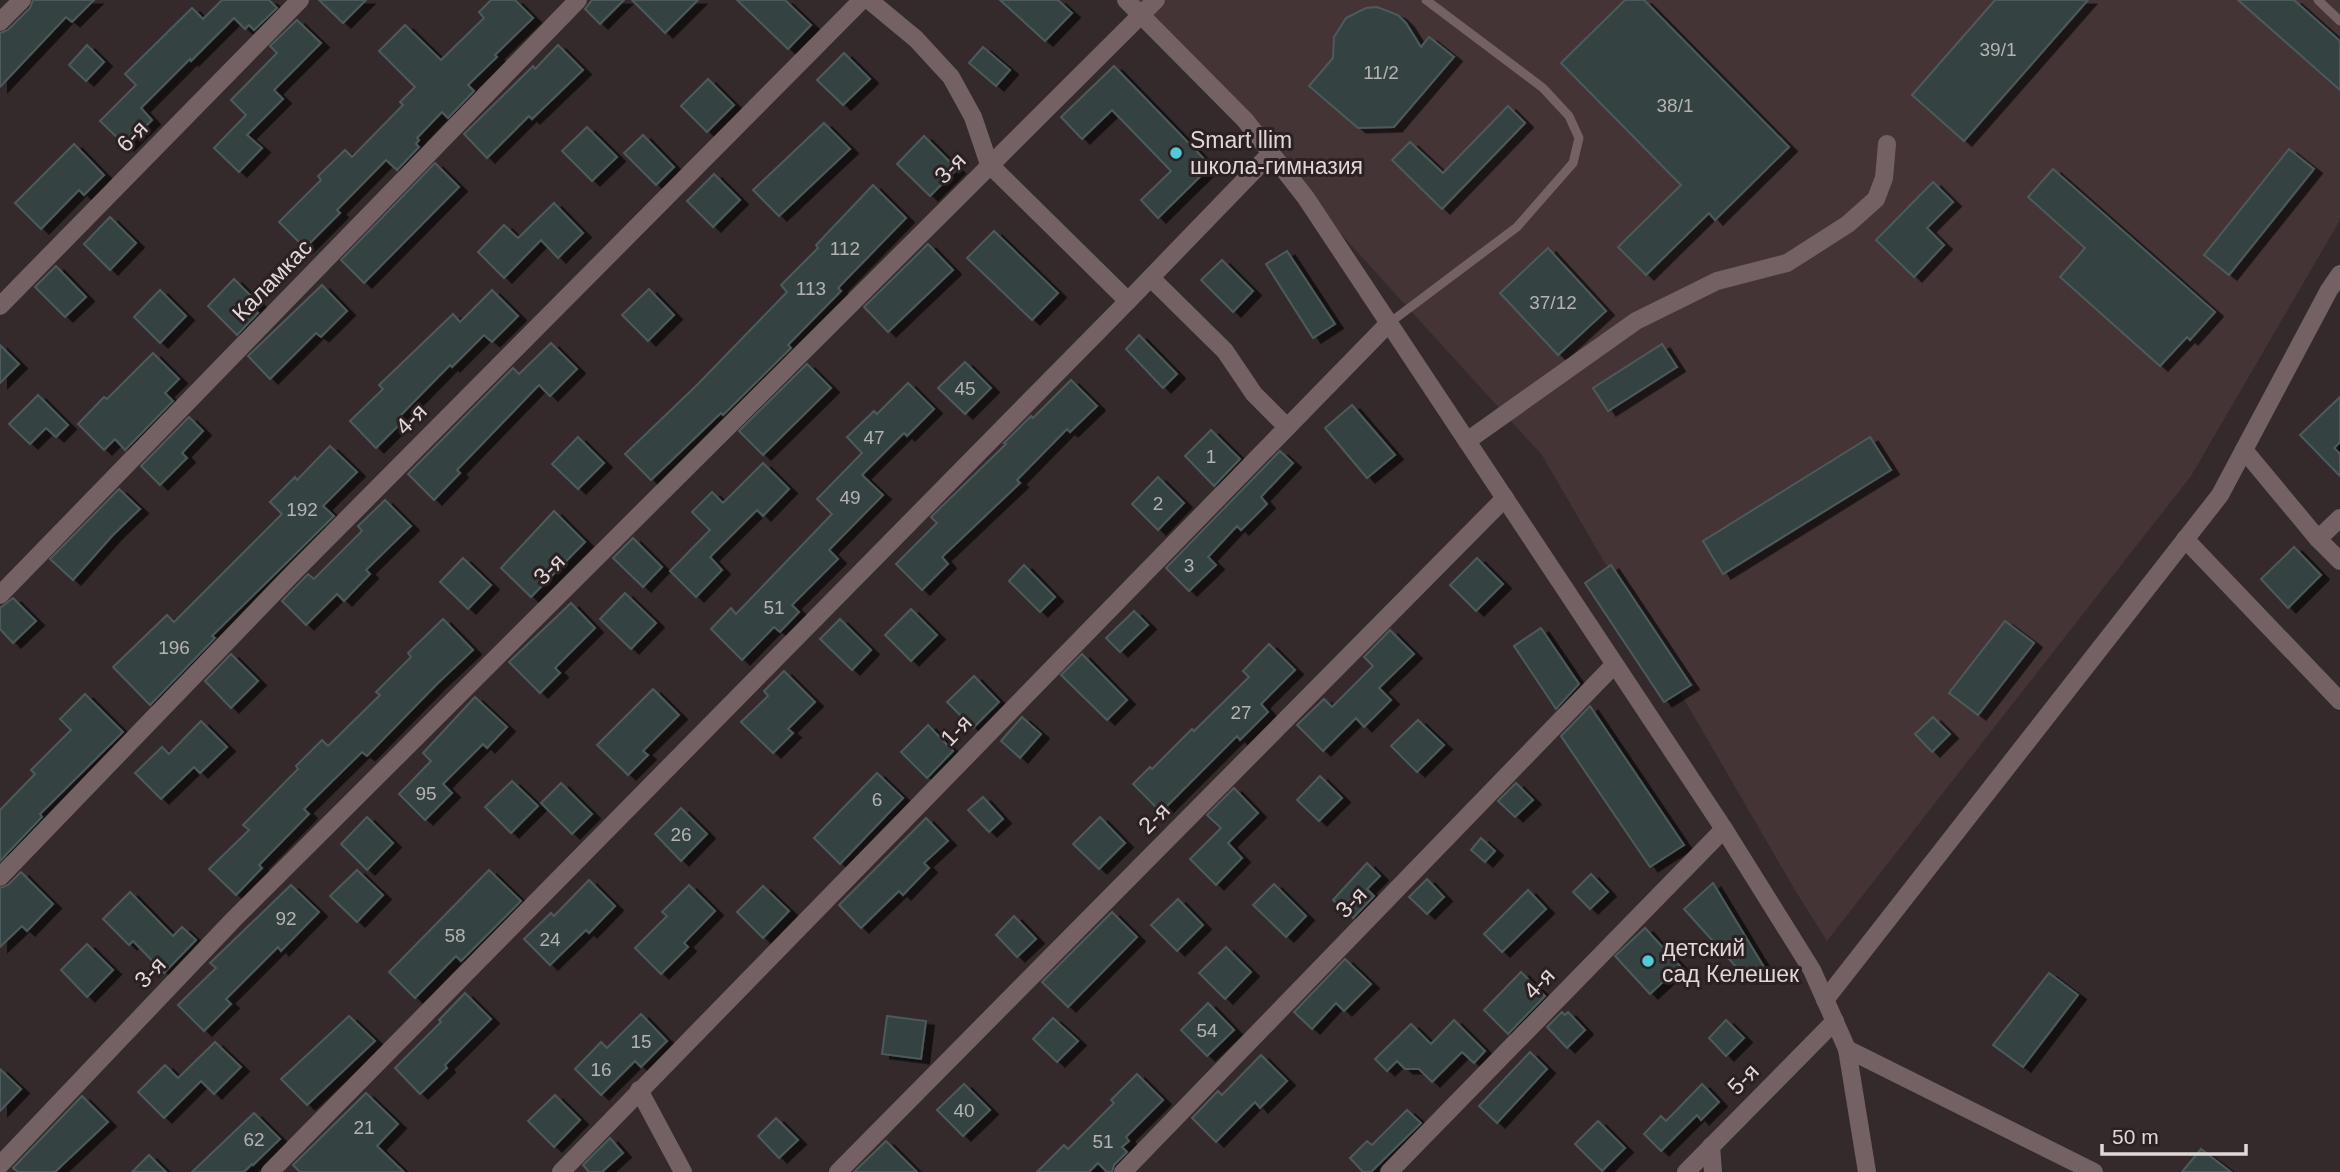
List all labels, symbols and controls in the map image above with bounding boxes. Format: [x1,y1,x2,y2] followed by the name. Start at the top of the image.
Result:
[1980,39,2016,60] house number: 39/1
[1363,62,1399,83] house number: 11/2
[1657,95,1693,116] house number: 38/1
[111,115,153,157] street label: 6-я
[1190,127,1363,179] place label: Smart llim школа-гимназия
[1168,145,1184,161] marker: Smart llim школа-гимназия
[929,147,971,189] street label: 3-я
[227,234,317,326] street label: Каламкас
[830,238,860,259] house number: 112
[796,278,826,299] house number: 113
[1529,292,1577,313] house number: 37/12
[954,378,976,399] house number: 45
[390,398,432,440] street label: 4-я
[863,427,885,448] house number: 47
[1206,446,1216,467] house number: 1
[839,487,861,508] house number: 49
[1153,493,1163,514] house number: 2
[286,499,318,520] house number: 192
[528,548,570,590] street label: 3-я
[1184,555,1194,576] house number: 3
[763,597,785,618] house number: 51
[158,637,190,658] house number: 196
[1230,702,1252,723] house number: 27
[935,709,977,751] street label: 1-я
[415,783,437,804] house number: 95
[872,789,882,810] house number: 6
[1133,797,1175,839] street label: 2-я
[670,824,692,845] house number: 26
[1330,881,1372,923] street label: 3-я
[275,908,297,929] house number: 92
[444,925,466,946] house number: 58
[539,929,561,950] house number: 24
[1662,935,1800,987] place label: детский сад Келешек
[129,951,171,993] street label: 3-я
[1640,953,1656,969] marker: детский сад Келешек
[1518,962,1560,1004] street label: 4-я
[1196,1020,1218,1041] house number: 54
[630,1031,652,1052] house number: 15
[1722,1058,1764,1100] street label: 5-я
[590,1059,612,1080] house number: 16
[953,1100,975,1121] house number: 40
[2102,1112,2246,1156] scale bar
[353,1117,375,1138] house number: 21
[2112,1125,2159,1148] text: 50 m
[243,1129,265,1150] house number: 62
[1092,1131,1114,1152] house number: 51

